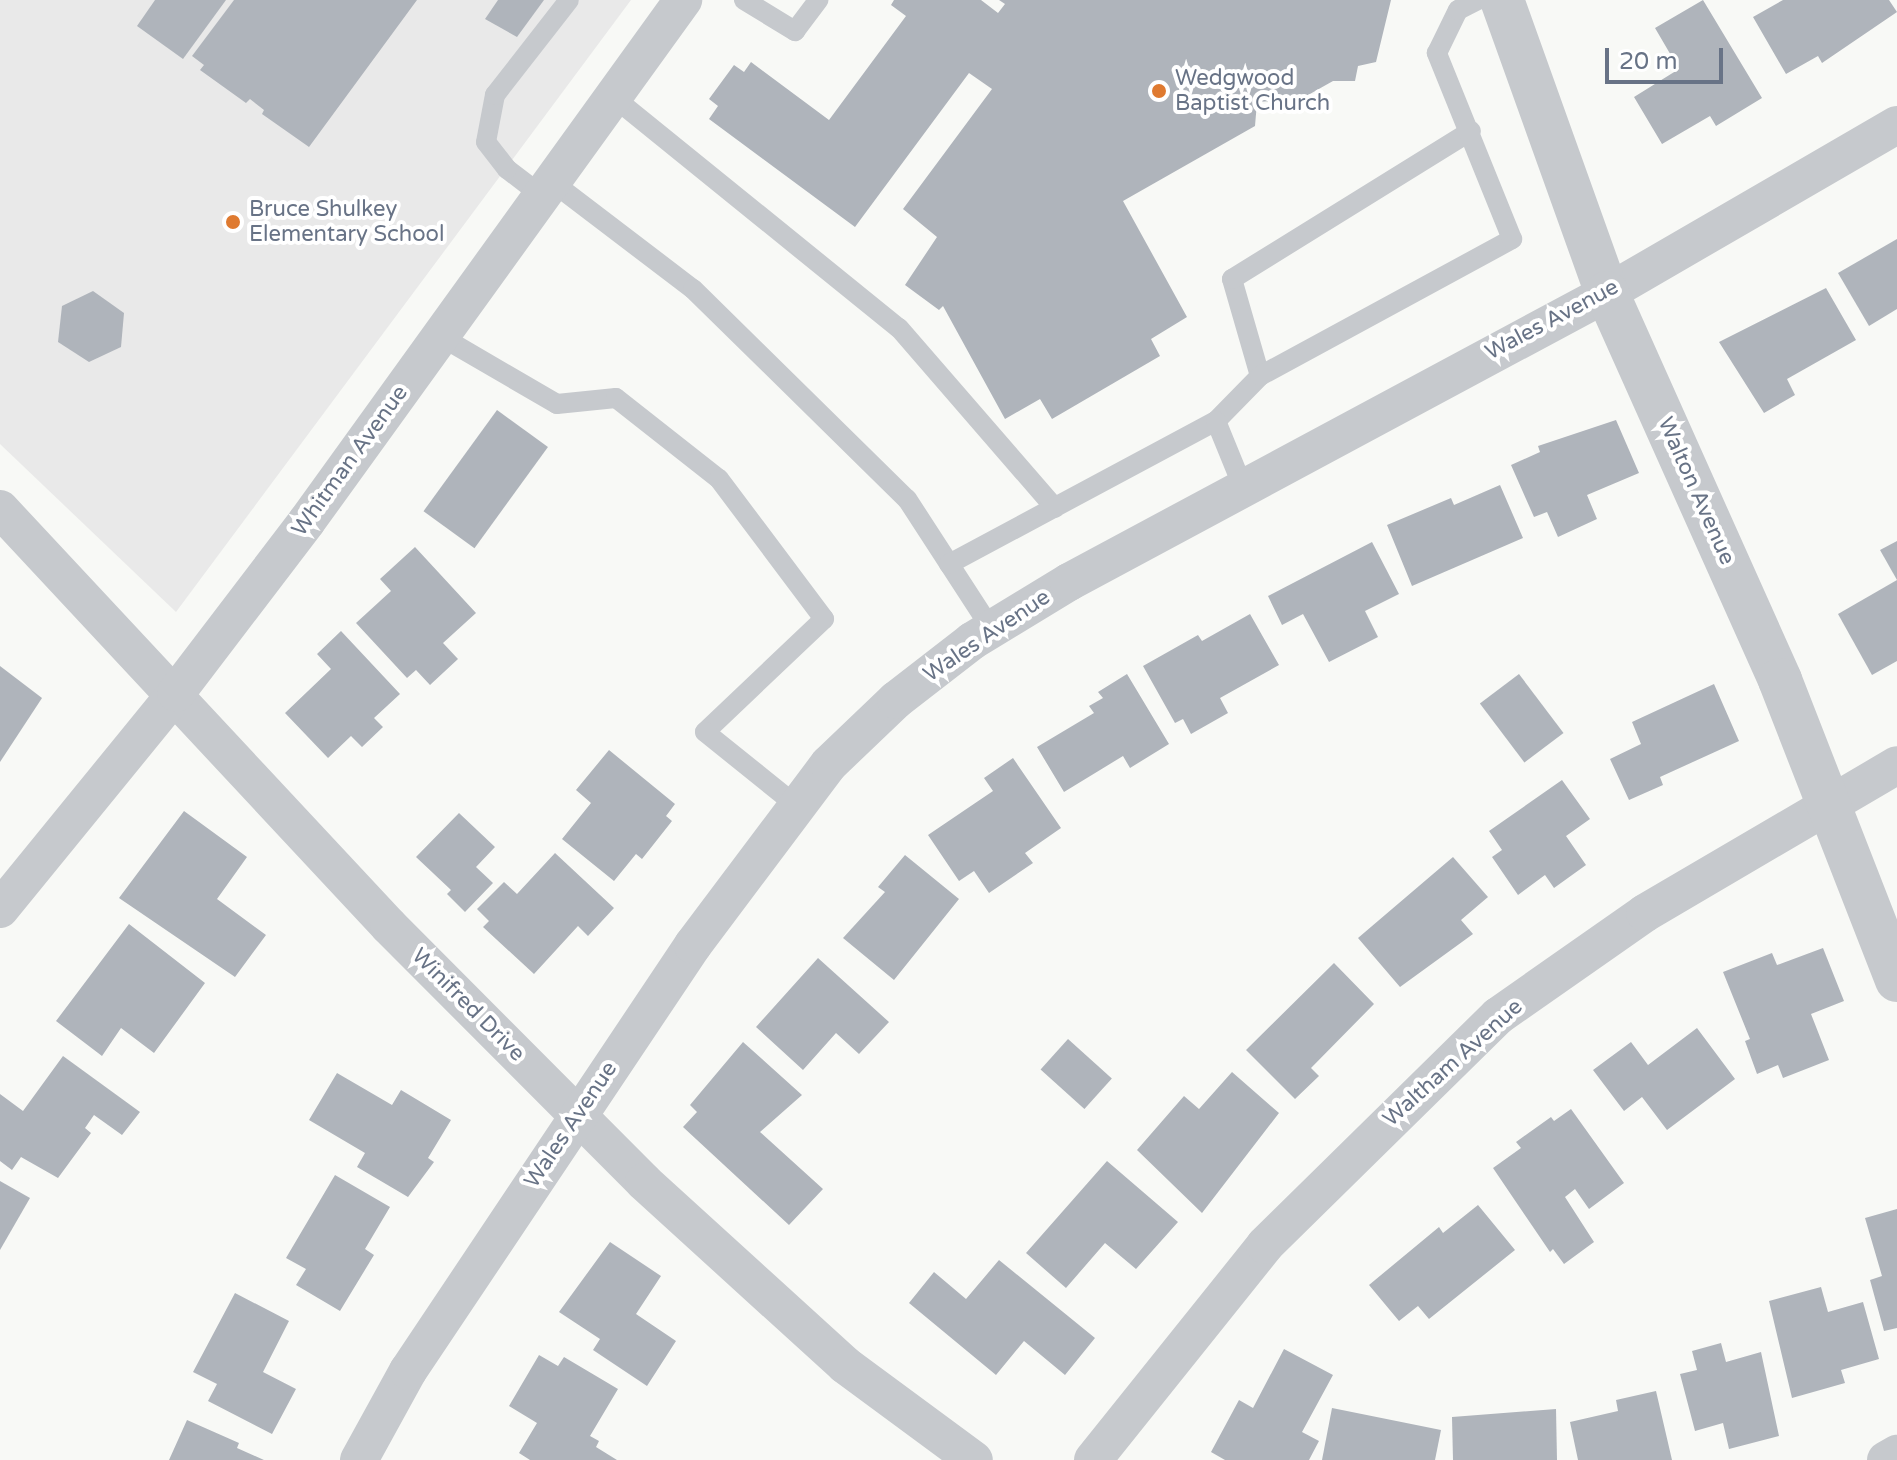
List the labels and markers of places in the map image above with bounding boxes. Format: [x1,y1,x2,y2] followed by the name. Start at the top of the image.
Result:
[1175,65,1330,116] place label: Wedgwood Baptist Church
[1150,82,1168,100] marker: Wedgwood Baptist Church
[249,196,444,248] place label: Bruce Shulkey Elementary School
[224,213,242,231] marker: Bruce Shulkey Elementary School

